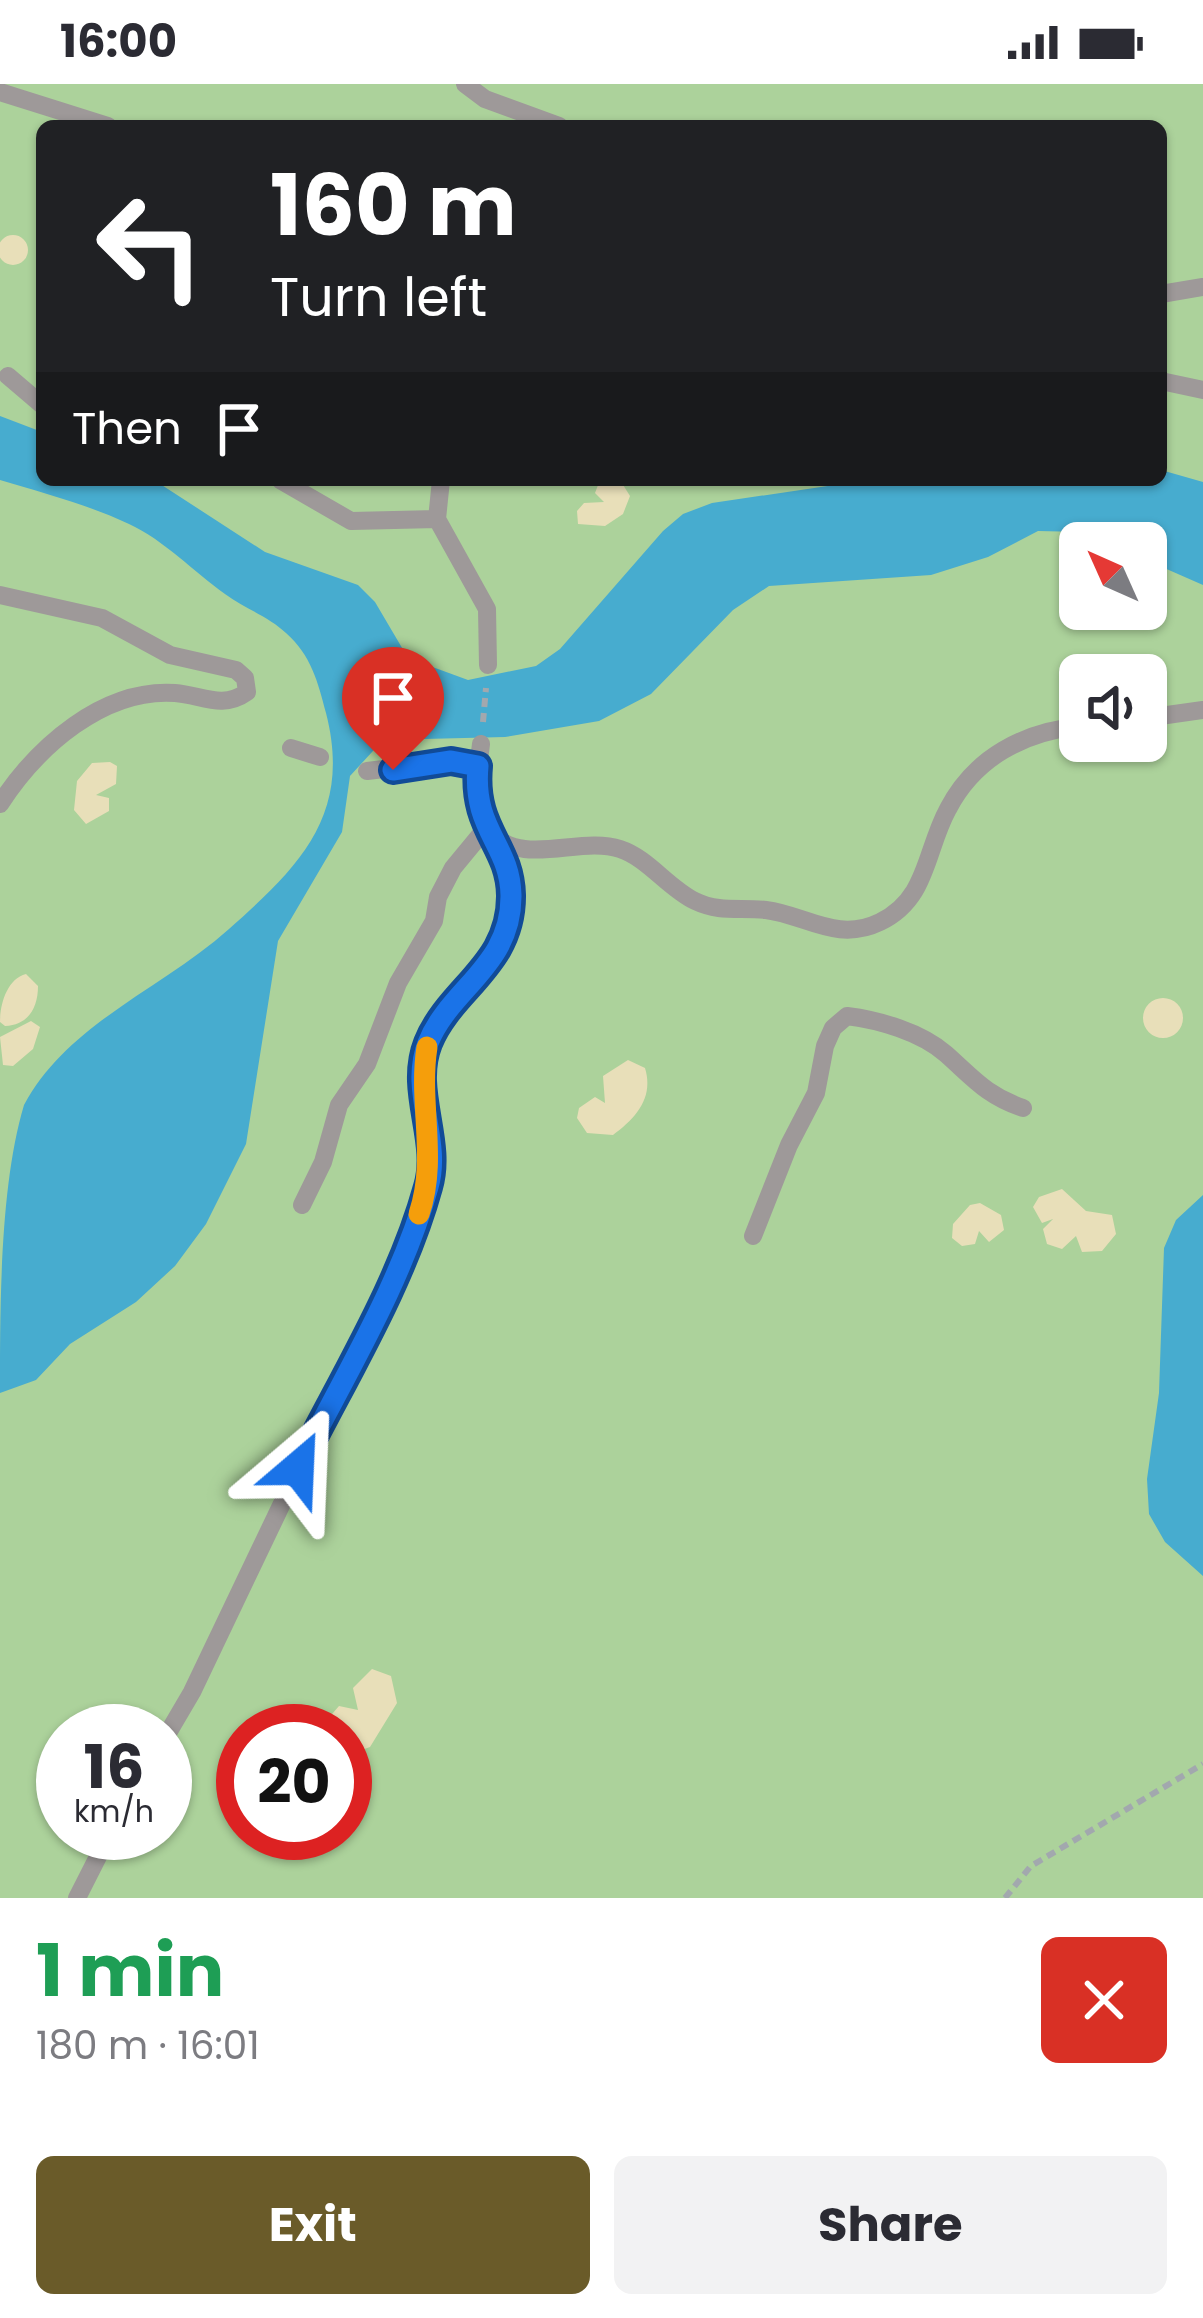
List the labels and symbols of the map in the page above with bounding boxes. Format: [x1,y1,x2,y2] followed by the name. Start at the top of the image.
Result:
[1059,522,1167,630] north arrow
[342,647,444,770] pin
[235,1405,361,1531] position arrow
[216,1704,372,1860] speed limit sign: 20

